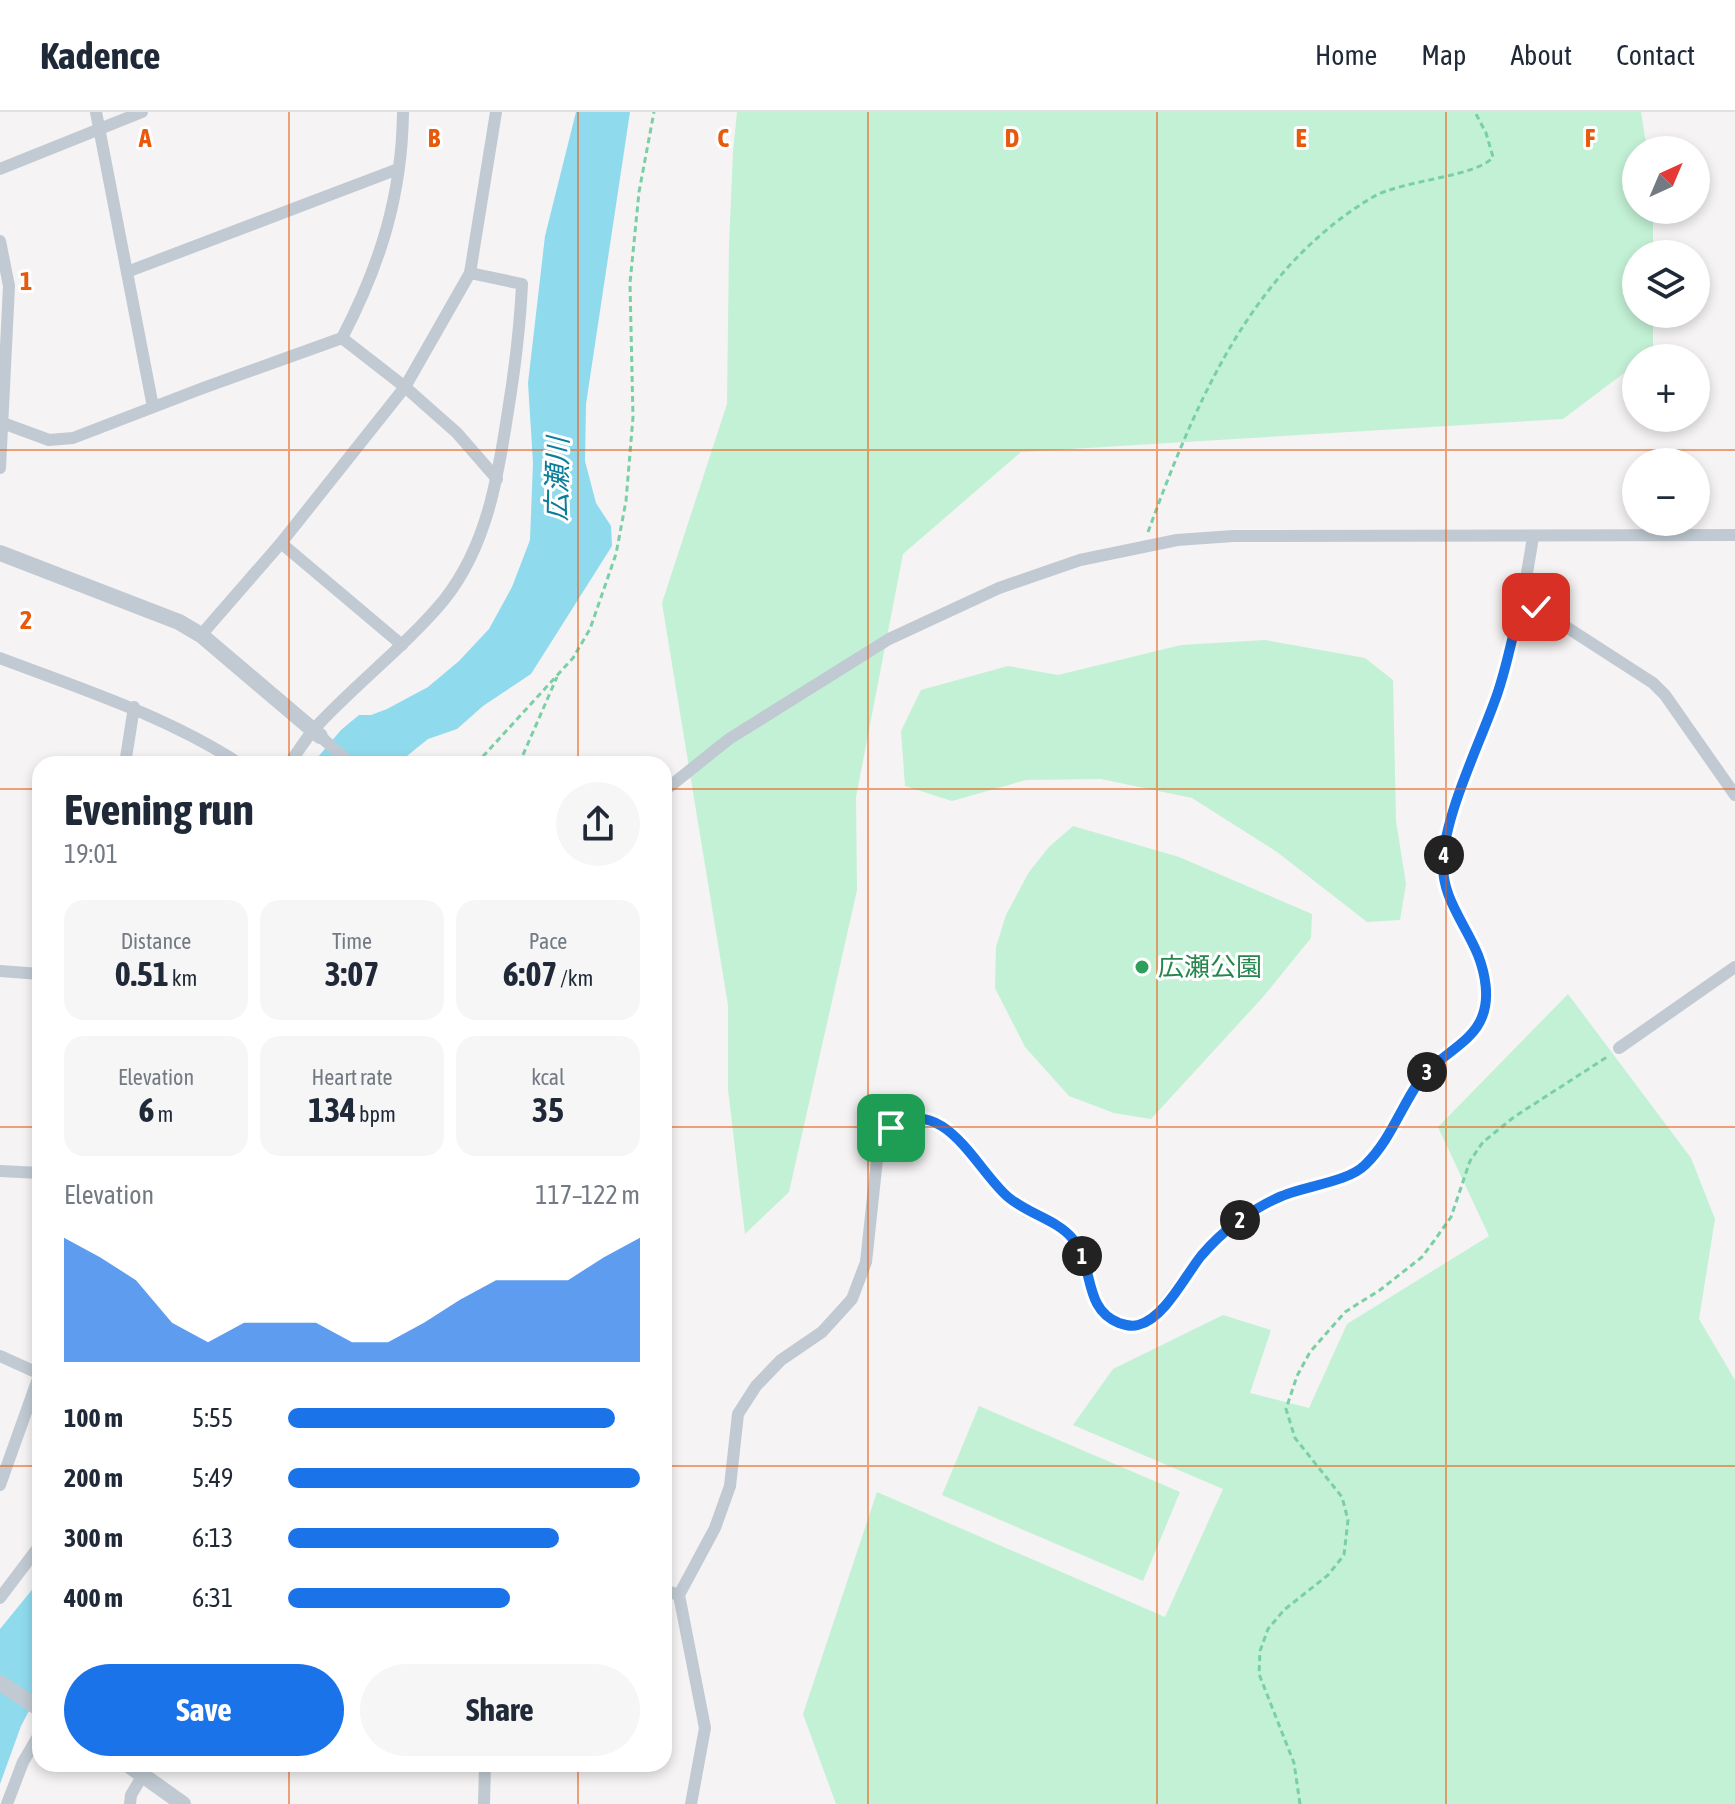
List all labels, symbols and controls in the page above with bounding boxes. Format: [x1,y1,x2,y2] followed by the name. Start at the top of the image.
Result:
[40,34,161,77] text: Kadence
[1315,39,1377,71] text: Home
[1421,39,1466,71] text: Map
[1510,39,1572,71] text: About
[1616,39,1695,71] text: Contact
[138,123,152,153] text: A
[428,123,441,153] text: B
[717,123,729,153] text: C
[1005,123,1019,153] text: D
[1295,123,1307,153] text: E
[1585,123,1596,153] text: F
[1622,136,1710,224] north arrow
[1622,136,1710,536] map controls
[1622,240,1710,328] button: layers
[20,266,32,296] text: 1
[1622,344,1710,432] button: +
[540,434,574,521] water label: 広瀬川
[1622,448,1710,536] button: −
[1502,573,1570,641] pin
[1514,585,1558,629] icon: check
[20,605,32,635] text: 2
[556,782,640,866] button: share
[64,784,254,834] text: Evening run
[1424,835,1464,875] pin: 4
[64,839,118,869] text: 19:01
[1439,842,1449,868] text: 4
[121,928,191,954] text: Distance
[332,928,372,954] text: Time
[529,928,567,954] text: Pace
[1158,952,1262,982] place label: 広瀬公園
[115,954,169,993] text: 0.51
[325,954,379,993] text: 3:07
[503,954,557,993] text: 6:07
[1133,958,1151,976] marker: 広瀬公園
[169,965,197,991] text: km
[557,965,593,991] text: /km
[1407,1052,1447,1092] pin: 3
[1422,1059,1432,1085] text: 3
[118,1064,194,1090] text: Elevation
[311,1064,393,1090] text: Heart rate
[531,1064,565,1090] text: kcal
[139,1090,155,1129] text: 6
[308,1090,356,1129] text: 134
[532,1090,564,1129] text: 35
[857,1094,925,1162] pin
[155,1101,173,1127] text: m
[356,1101,396,1127] text: bpm
[869,1106,913,1150] icon: arrive
[64,1180,154,1210] text: Elevation
[535,1180,640,1210] text: 117–122 m
[1220,1200,1260,1240] pin: 2
[1235,1207,1245,1233] text: 2
[1062,1236,1102,1276] pin: 1
[1077,1243,1087,1269] text: 1
[64,1403,123,1433] text: 100 m
[192,1403,233,1433] text: 5:55
[64,1463,123,1493] text: 200 m
[192,1463,233,1493] text: 5:49
[64,1523,123,1553] text: 300 m
[192,1523,233,1553] text: 6:13
[64,1583,123,1613] text: 400 m
[192,1583,233,1613] text: 6:31
[64,1664,344,1756] button: Save
[360,1664,640,1756] button: Share

